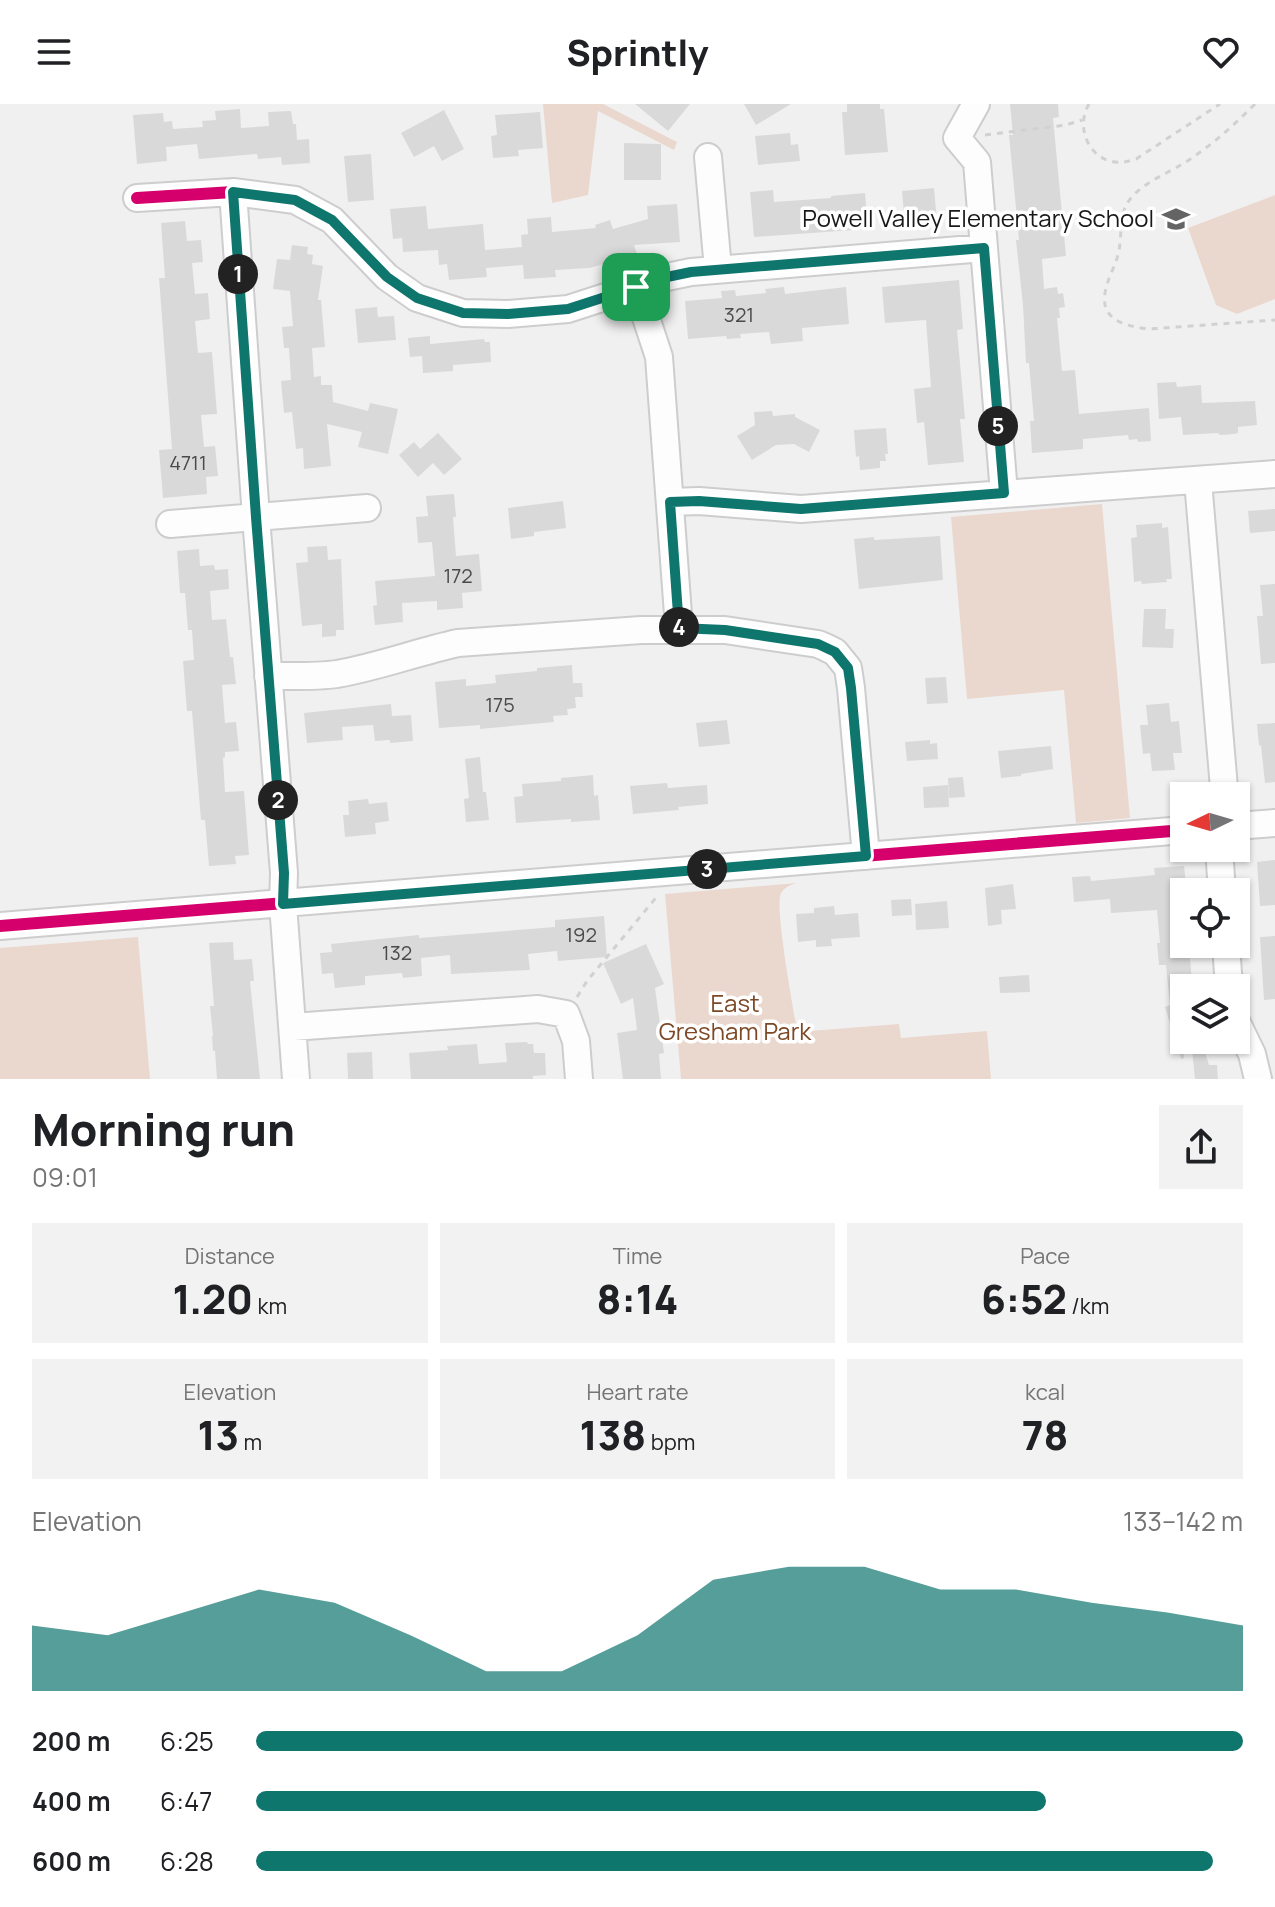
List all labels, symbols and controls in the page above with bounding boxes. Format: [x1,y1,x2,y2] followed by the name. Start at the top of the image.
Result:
[566,28,709,77] text: Sprintly
[32,30,76,74] icon: menu
[1199,30,1243,74] icon: heart
[802,201,1154,234] place label: Powell Valley Elementary School
[1161,204,1191,234] school or university icon: Powell Valley Elementary School
[602,253,670,321] pin
[218,254,258,294] pin: 1
[233,259,243,289] text: 1
[614,265,658,309] icon: arrive
[724,301,754,328] house number: 321
[978,406,1018,446] pin: 5
[992,411,1004,441] text: 5
[169,449,207,476] house number: 4711
[443,562,473,589] house number: 172
[659,607,699,647] pin: 4
[672,612,686,642] text: 4
[485,691,515,718] house number: 175
[258,780,298,820] pin: 2
[1170,782,1250,862] north arrow
[1170,782,1250,1054] map controls
[271,785,285,815] text: 2
[687,849,727,889] pin: 3
[701,854,713,884] text: 3
[1170,878,1250,958] button: locate
[565,921,597,948] house number: 192
[382,939,412,966] house number: 132
[1170,974,1250,1054] button: layers
[659,986,812,1047] park label: East Gresham Park
[32,1099,295,1159] text: Morning run
[1159,1105,1243,1189] button: share
[32,1159,98,1195] text: 09:01
[185,1241,275,1271] text: Distance
[613,1241,662,1271] text: Time
[1020,1241,1070,1271] text: Pace
[173,1271,253,1326] text: 1.20
[597,1271,678,1326] text: 8:14
[981,1271,1067,1326] text: 6:52
[253,1291,287,1321] text: km
[1067,1291,1109,1321] text: /km
[183,1377,276,1407] text: Elevation
[586,1377,689,1407] text: Heart rate
[1025,1377,1065,1407] text: kcal
[197,1407,239,1462] text: 13
[580,1407,646,1462] text: 138
[1022,1407,1069,1462] text: 78
[239,1427,262,1457] text: m
[646,1427,695,1457] text: bpm
[32,1503,142,1539] text: Elevation
[1123,1503,1243,1539] text: 133–142 m
[32,1723,110,1759] text: 200 m
[160,1723,214,1759] text: 6:25
[32,1783,111,1819] text: 400 m
[160,1783,212,1819] text: 6:47
[32,1843,111,1879] text: 600 m
[160,1843,214,1879] text: 6:28

